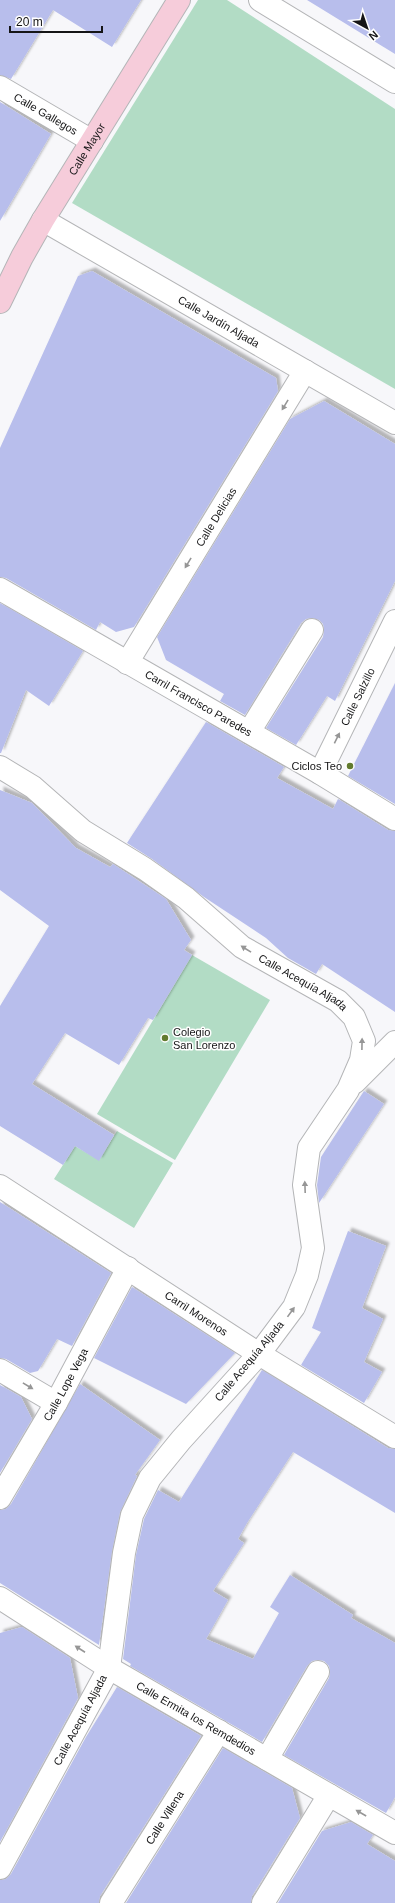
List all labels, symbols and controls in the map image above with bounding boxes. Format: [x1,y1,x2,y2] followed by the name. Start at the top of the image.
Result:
[10,8,102,34] scale bar
[347,8,387,48] north arrow
[16,15,43,29] text: 20 m
[366,29,380,43] text: N
[12,91,80,137] street label: Calle Gallegos
[66,121,108,177] street label: Calle Mayor
[176,293,262,350] street label: Calle Jardín Aljada
[281,400,289,410] one-way arrow
[194,485,239,549] street label: Calle Delicias
[184,558,192,568] one-way arrow
[338,666,377,728] street label: Calle Salzillo
[143,668,254,739] street label: Carril Francisco Paredes
[334,732,340,743] one-way arrow
[291,760,342,772] place label: Ciclos Teo
[345,761,355,771] marker: Ciclos Teo
[241,945,251,953] one-way arrow
[256,952,351,1014] street label: Calle Acequía Aljada
[173,1026,235,1051] place label: Colegio San Lorenzo
[160,1033,170,1043] marker: Colegio San Lorenzo
[359,1037,365,1050] one-way arrow
[302,1180,308,1193] one-way arrow
[163,1289,230,1338] street label: Carril Morenos
[286,1306,295,1317] one-way arrow
[212,1318,287,1404] street label: Calle Acequía Aljada
[41,1345,90,1423] street label: Calle Lope Vega
[22,1383,34,1390] one-way arrow
[75,1645,85,1653] one-way arrow
[51,1672,109,1767] street label: Calle Acequía Aljada
[134,1679,258,1758] street label: Calle Ermita los Remdedios
[143,1788,186,1847] street label: Calle Villena
[355,1810,367,1817] one-way arrow

